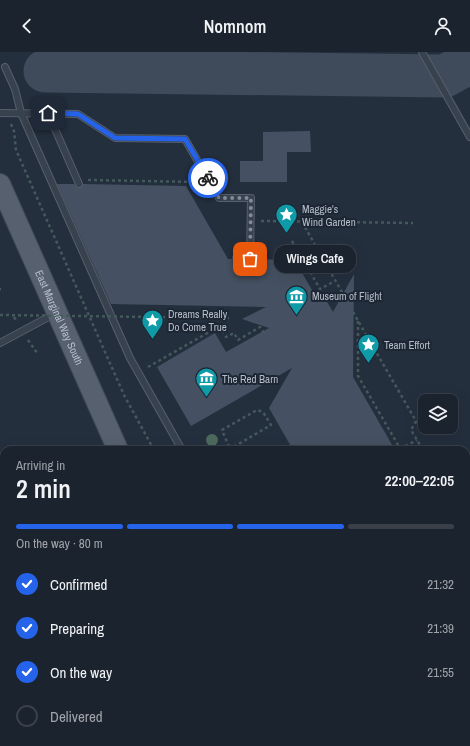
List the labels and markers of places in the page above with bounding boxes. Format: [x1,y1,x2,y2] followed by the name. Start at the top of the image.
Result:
[31,96,65,130] pin
[273,202,299,235] place icon: Maggie's Wind Garden
[302,202,356,229] place label: Maggie's Wind Garden
[233,242,267,276] pin
[274,245,356,273] callout: Wings Cafe
[284,283,310,316] museum icon: Museum of Flight
[312,289,382,303] place label: Museum of Flight
[139,307,165,340] place icon: Dreams Really Do Come True
[168,307,228,334] place label: Dreams Really Do Come True
[355,332,381,365] place icon: Team Effort
[384,338,430,352] place label: Team Effort
[193,366,219,399] museum icon: The Red Barn
[222,372,278,386] place label: The Red Barn

